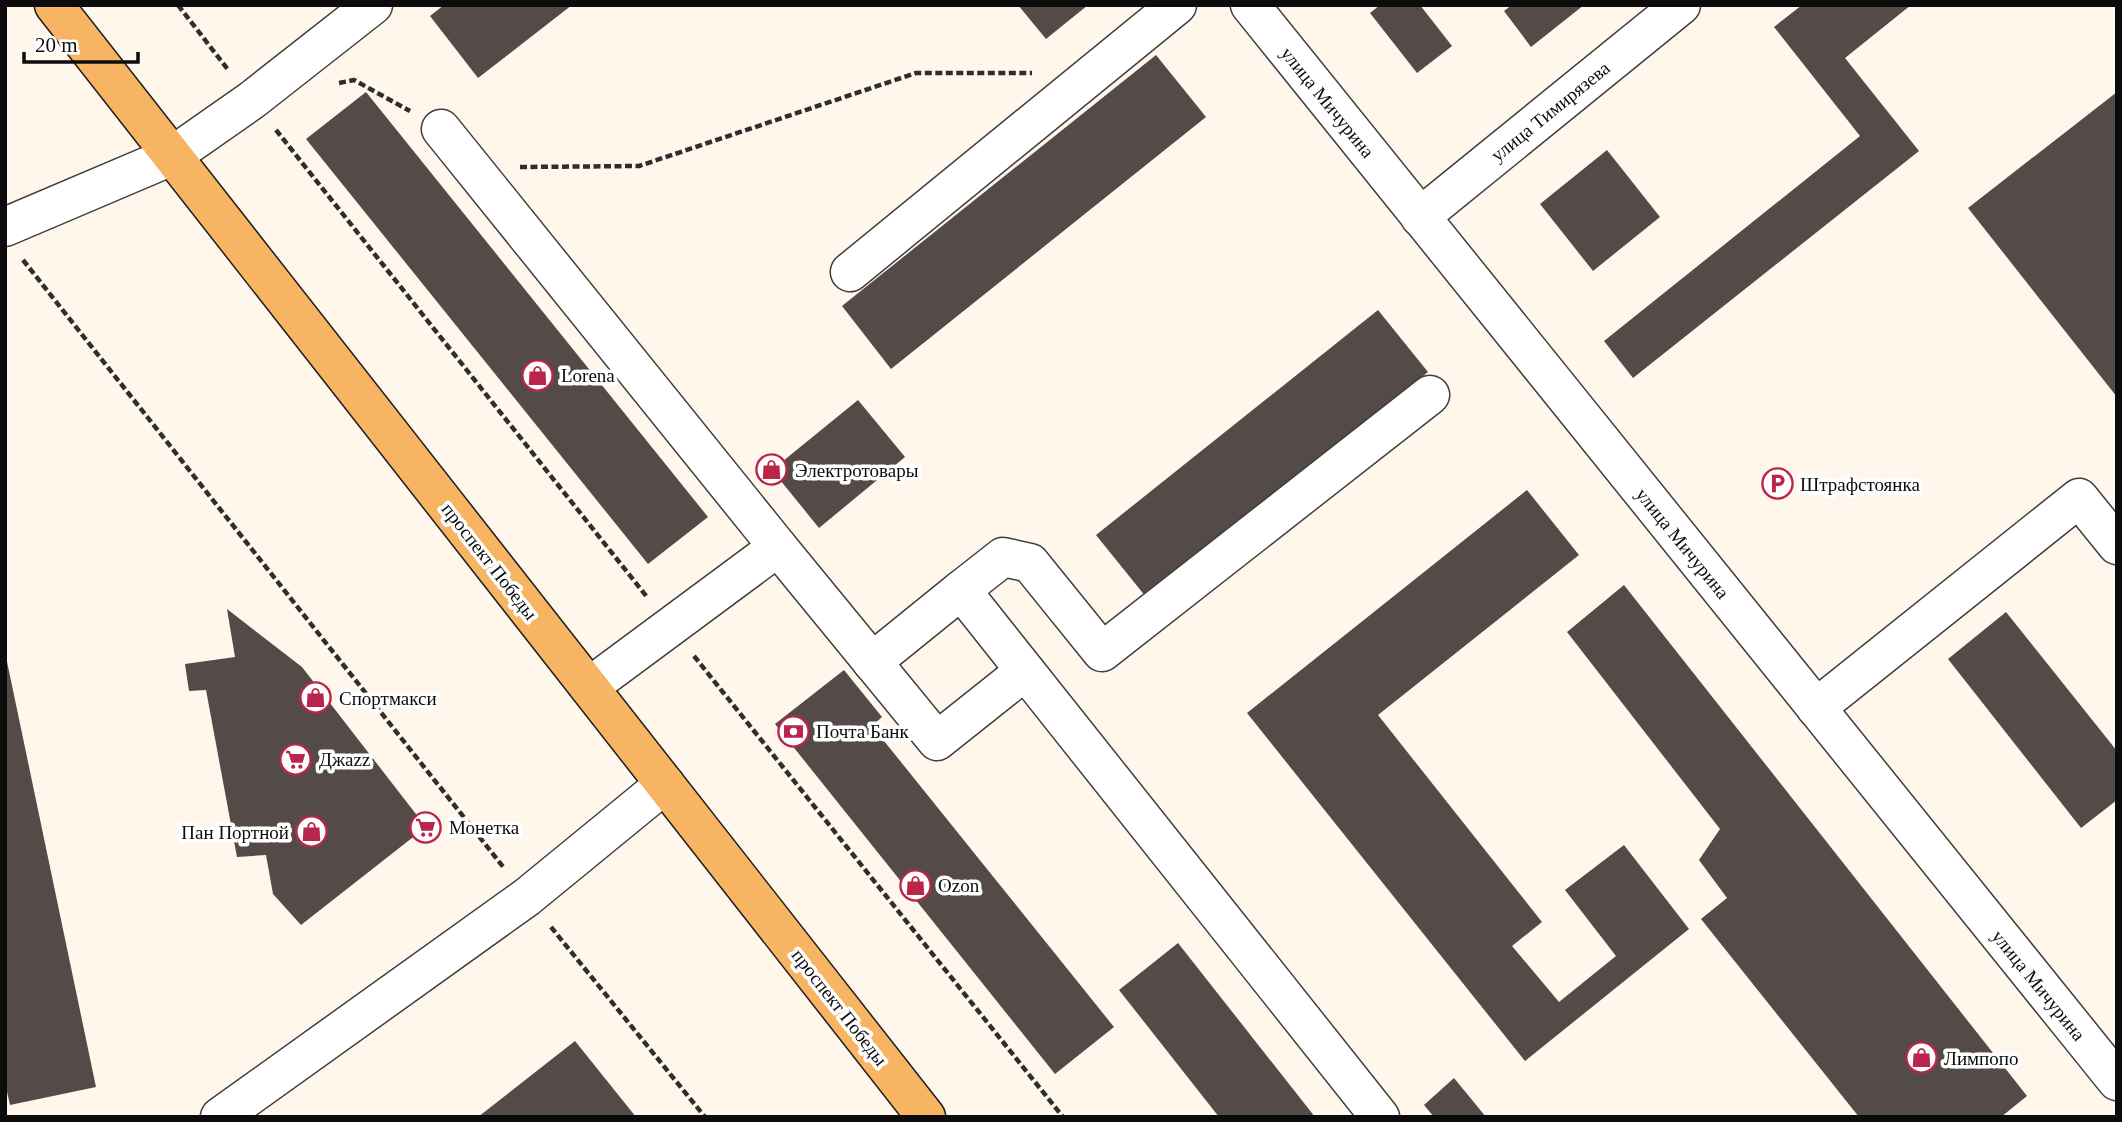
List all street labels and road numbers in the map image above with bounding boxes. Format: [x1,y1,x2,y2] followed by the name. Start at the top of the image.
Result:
[1277,43,1379,162] street label: улица Мичурина
[1487,57,1614,166] street label: улица Тимирязева
[1632,484,1734,603] street label: улица Мичурина
[438,499,542,624] street label: проспект Победы
[1988,926,2090,1045] street label: улица Мичурина
[788,945,892,1070] street label: проспект Победы

